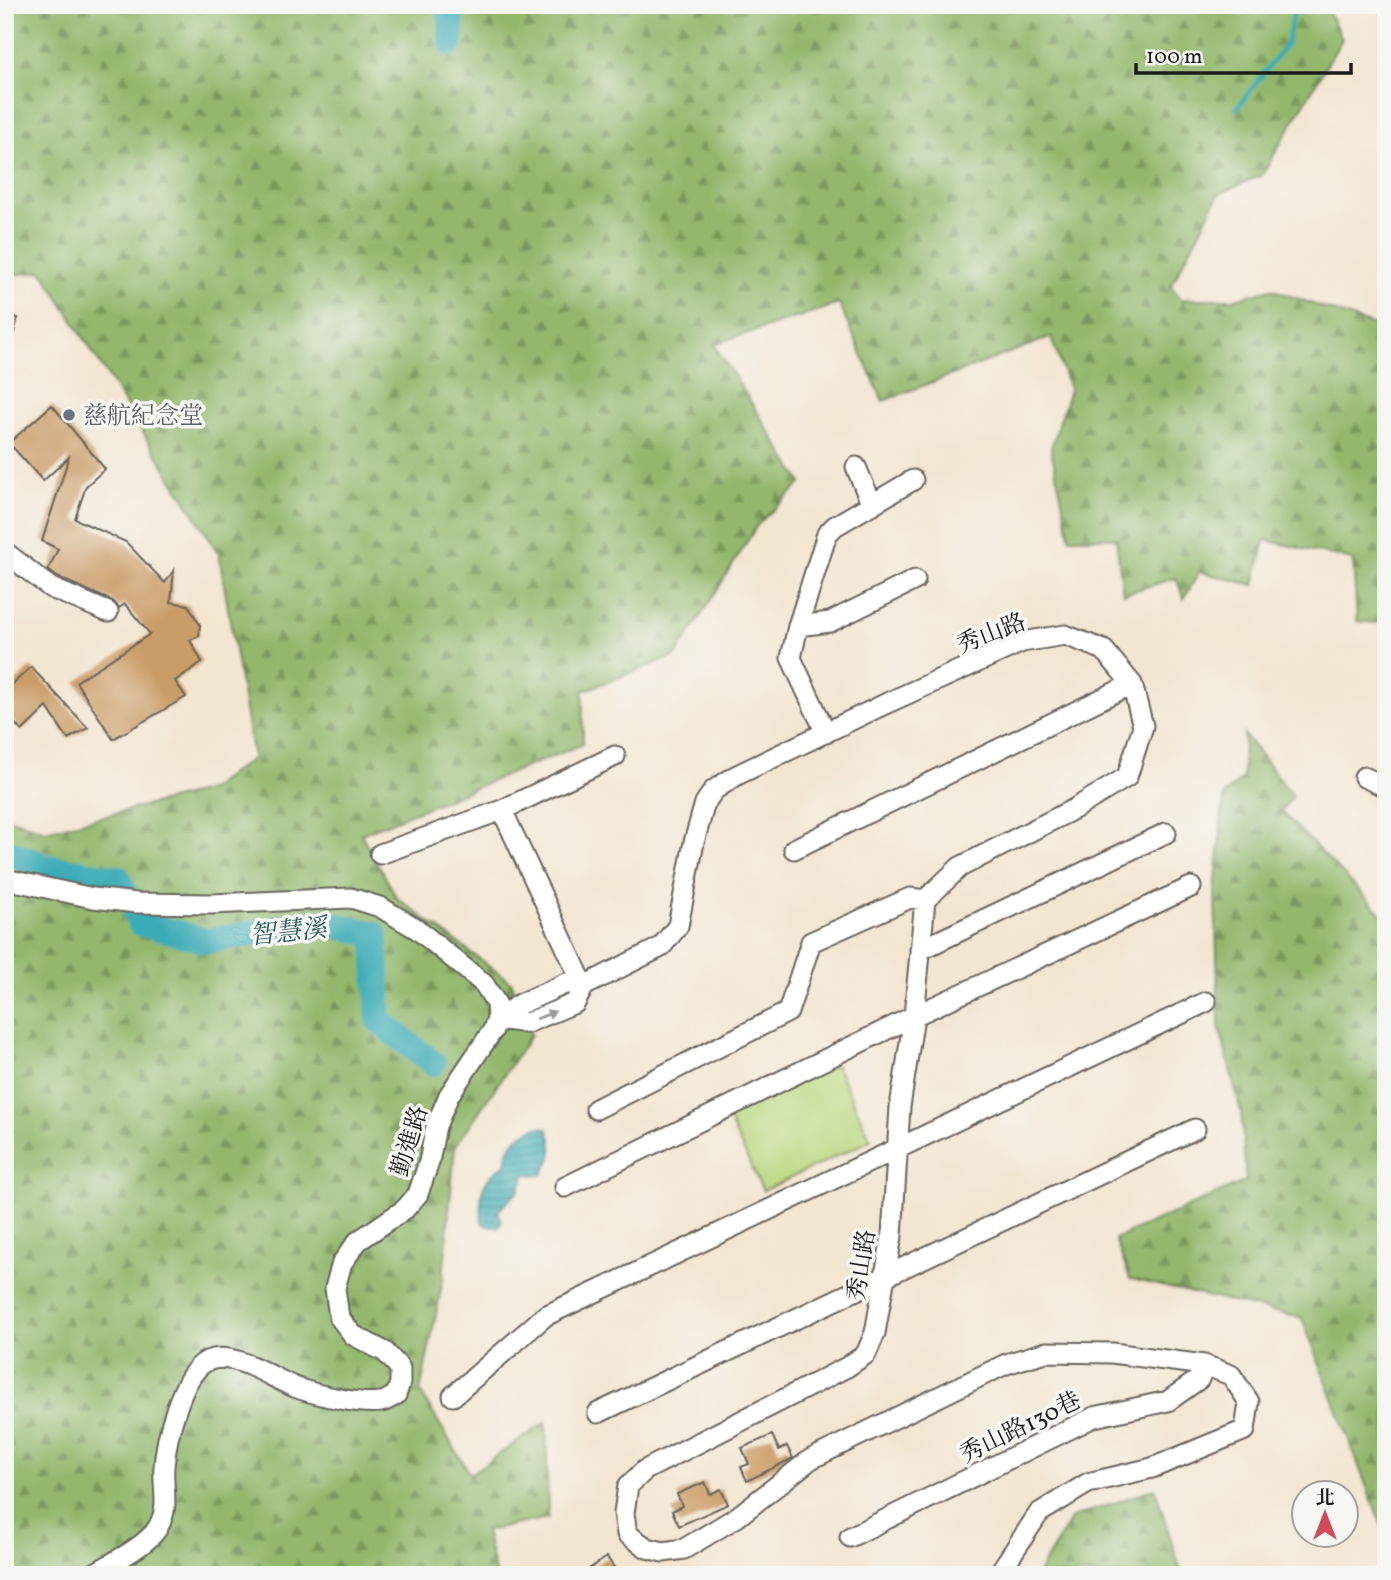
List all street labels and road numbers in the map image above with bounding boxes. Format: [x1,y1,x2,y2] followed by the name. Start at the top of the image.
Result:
[952,606,1031,664] street label: 秀山路
[384,1102,438,1181] street label: 勤進路
[841,1227,885,1304] street label: 秀山路
[954,1385,1087,1473] street label: 秀山路130巷

